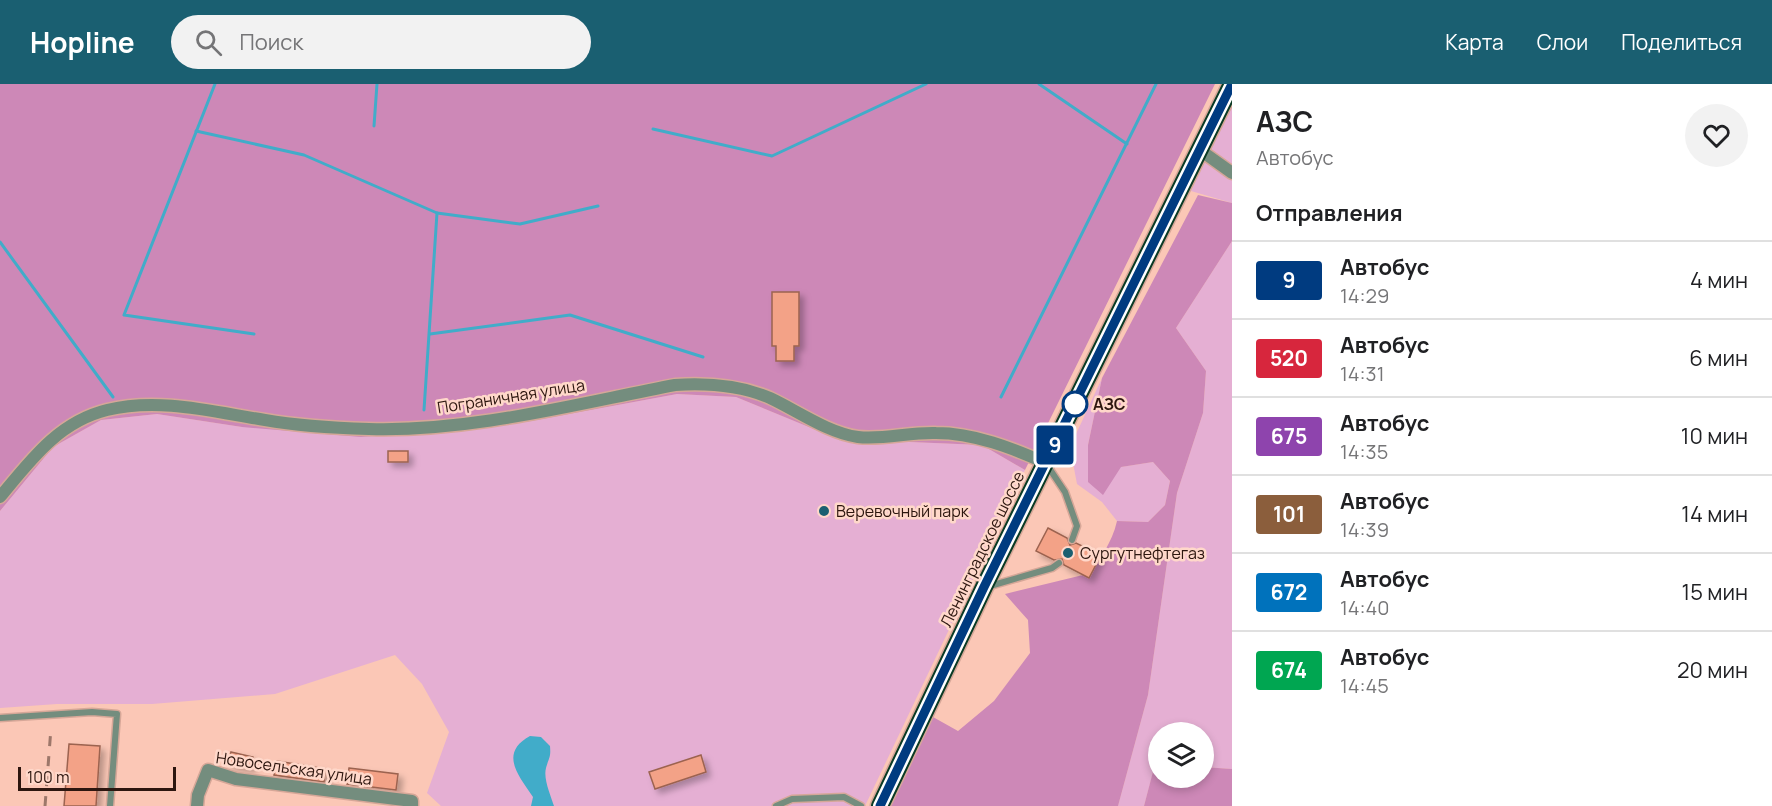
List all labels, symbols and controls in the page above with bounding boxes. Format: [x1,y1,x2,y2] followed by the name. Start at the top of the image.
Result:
[171,15,591,69] search box
[30,23,135,61] text: Hopline
[192,26,225,59] icon: search
[240,27,303,57] text: Поиск
[1445,28,1504,56] text: Карта
[1537,28,1588,56] text: Слои
[1621,28,1742,56] text: Поделиться
[1256,102,1313,140] text: АЗС
[1685,104,1748,167] button: heart
[1256,144,1334,171] text: Автобус
[1256,198,1403,228] text: Отправления
[1340,252,1429,282] text: Автобус
[1690,265,1748,295] text: 4 мин
[1282,266,1296,294] text: 9
[1340,282,1389,309] text: 14:29
[1340,330,1429,360] text: Автобус
[1689,343,1748,373] text: 6 мин
[1270,344,1308,372] text: 520
[1340,360,1384,387] text: 14:31
[436,373,586,419] street label: Пограничная улица
[1062,391,1088,417] marker: АЗС
[1093,393,1126,415] place label: АЗС
[1340,408,1429,438] text: Автобус
[1681,421,1748,451] text: 10 мин
[1271,422,1307,450] text: 675
[1036,426,1074,464] line badge: 9
[1048,431,1062,459] text: 9
[1340,438,1388,465] text: 14:35
[935,467,1029,631] street label: Ленинградское шоссе
[1340,486,1429,516] text: Автобус
[1681,499,1748,529] text: 14 мин
[836,500,970,522] place label: Веревочный парк
[1273,500,1305,528] text: 101
[817,504,831,518] marker: Веревочный парк
[1340,516,1389,543] text: 14:39
[1080,542,1205,564] place label: Сургутнефтегаз
[1061,546,1075,560] marker: Сургутнефтегаз
[1340,564,1429,594] text: Автобус
[1682,577,1748,607] text: 15 мин
[1271,578,1307,606] text: 672
[1340,594,1390,621] text: 14:40
[1340,642,1429,672] text: Автобус
[1677,655,1748,685] text: 20 мин
[1271,656,1307,684] text: 674
[1340,672,1389,699] text: 14:45
[1148,722,1214,788] map controls
[1148,722,1214,788] button: layers
[215,746,373,790] street label: Новосельская улица
[18,764,176,792] scale bar
[27,766,70,788] text: 100 m

